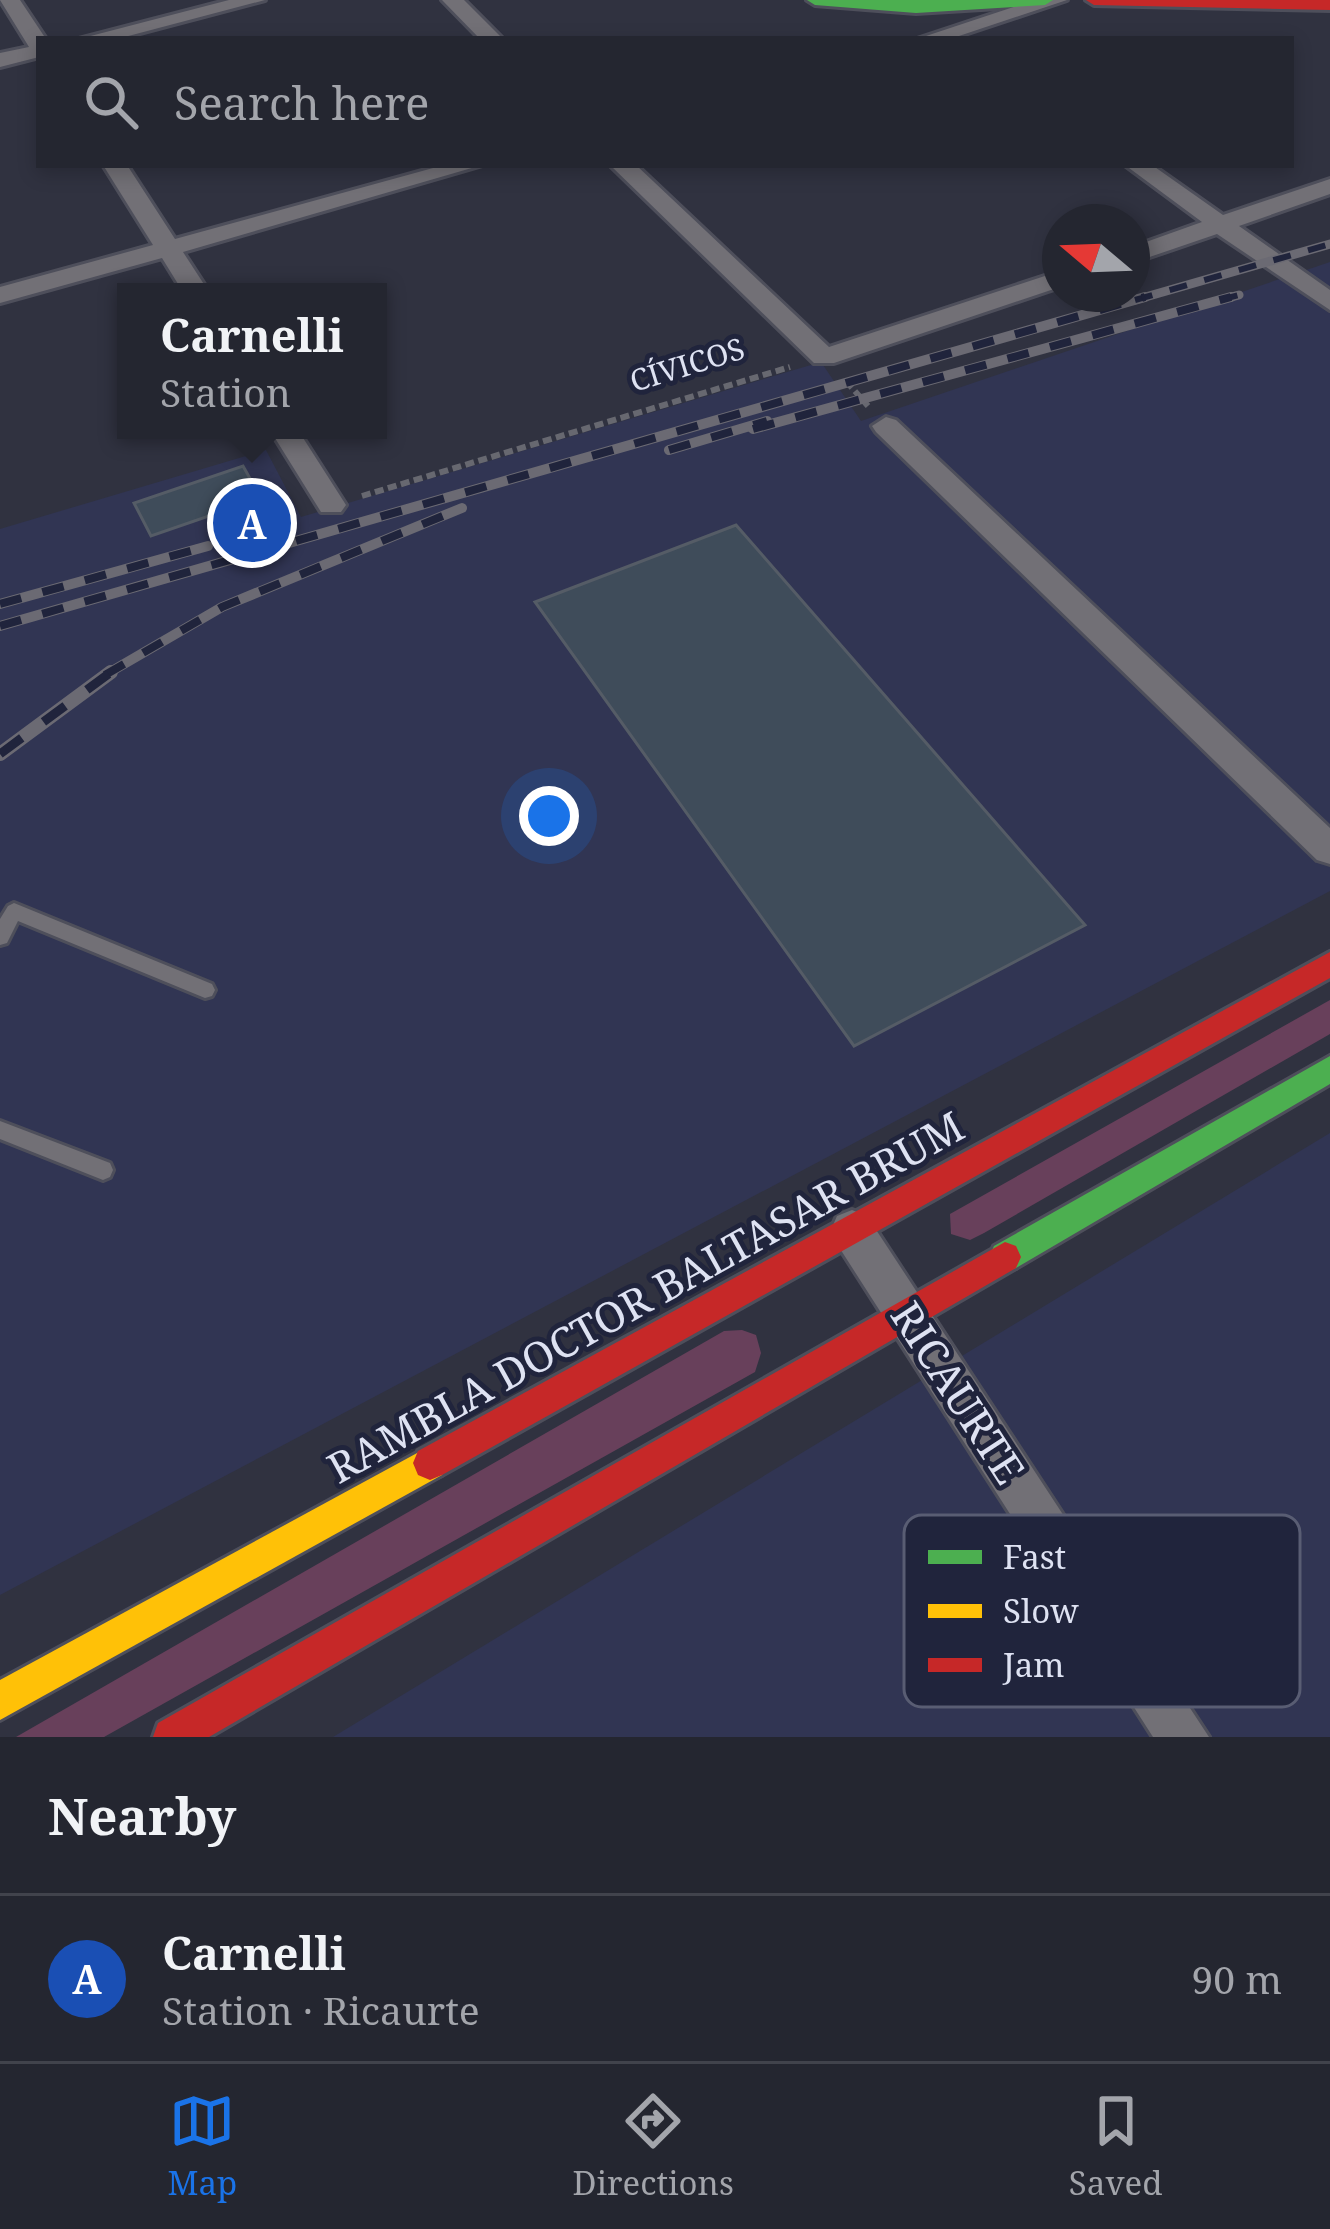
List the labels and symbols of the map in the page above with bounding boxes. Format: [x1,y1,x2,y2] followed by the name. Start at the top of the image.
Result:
[1042,204,1150,312] north arrow
[625,327,749,401] street label: CÍVICOS
[213,478,291,568] pin: A
[519,786,579,846] your location
[317,1097,973,1495] street label: RAMBLA DOCTOR BALTASAR BRUM
[879,1290,1039,1494] street label: RICAURTE
[904,1515,1300,1707] legend
[1003,1534,1066,1579] text: Fast
[1003,1588,1079,1633] text: Slow
[1002,1642,1065,1687] text: Jam

